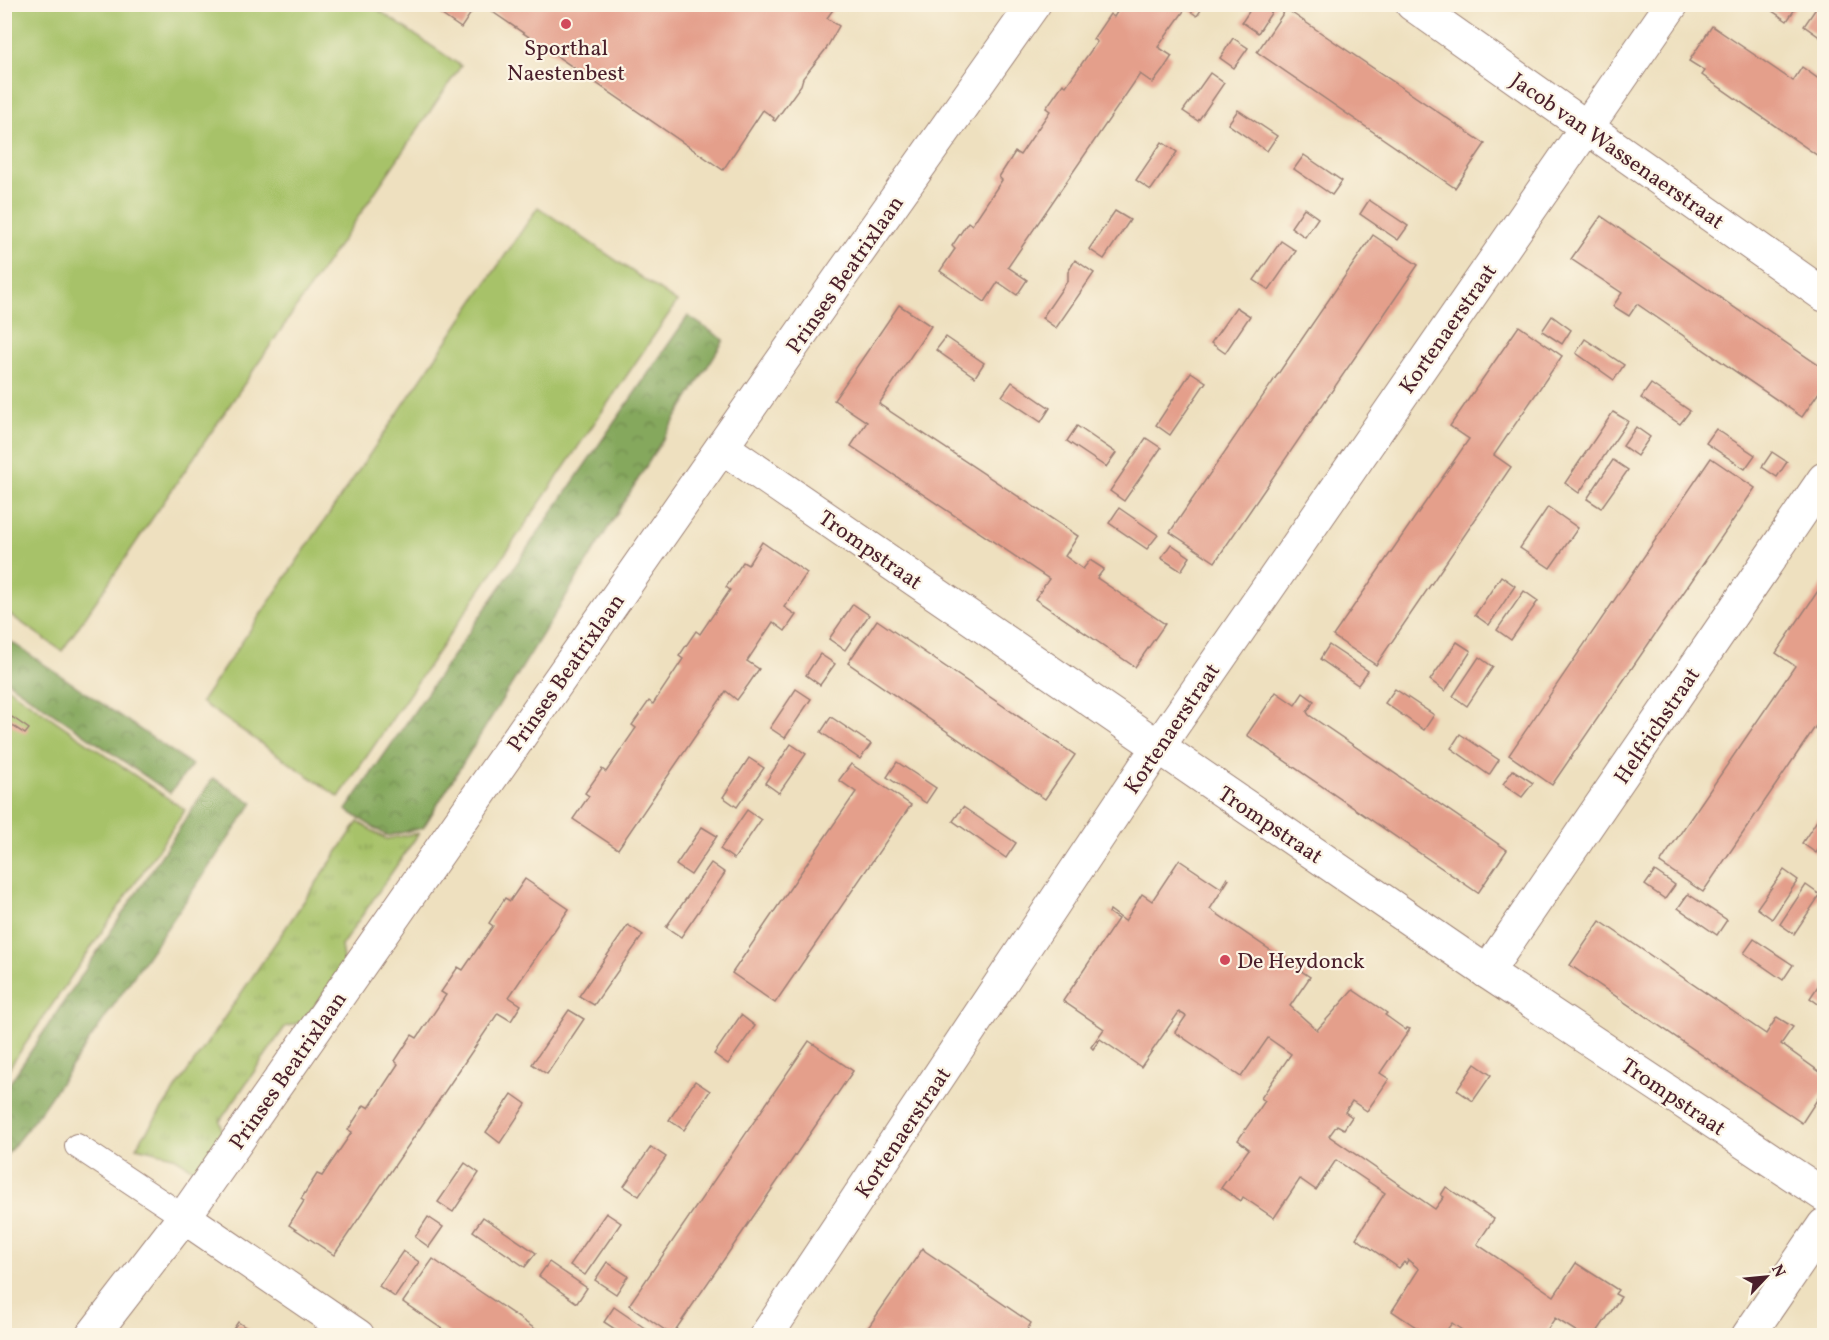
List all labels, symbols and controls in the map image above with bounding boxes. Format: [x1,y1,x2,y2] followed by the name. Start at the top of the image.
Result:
[559,17,573,31] marker: Sporthal Naestenbest
[507,34,625,90] place label: Sporthal Naestenbest
[1503,66,1730,238] street label: Jacob van Wassenaerstraat
[780,190,912,361] street label: Prinses Beatrixlaan
[1393,258,1506,401] street label: Kortenaerstraat
[811,504,928,599] street label: Trompstraat
[501,588,633,759] street label: Prinses Beatrixlaan
[1118,657,1229,801] street label: Kortenaerstraat
[1607,662,1709,791] street label: Helfrichstraat
[1211,779,1329,873] street label: Trompstraat
[1237,947,1365,978] place label: De Heydonck
[1218,953,1232,967] marker: De Heydonck
[223,986,355,1157] street label: Prinses Beatrixlaan
[1614,1051,1732,1145] street label: Trompstraat
[849,1061,960,1205] street label: Kortenaerstraat
[1736,1247,1796,1307] north arrow
[1765,1261,1790,1282] text: N

